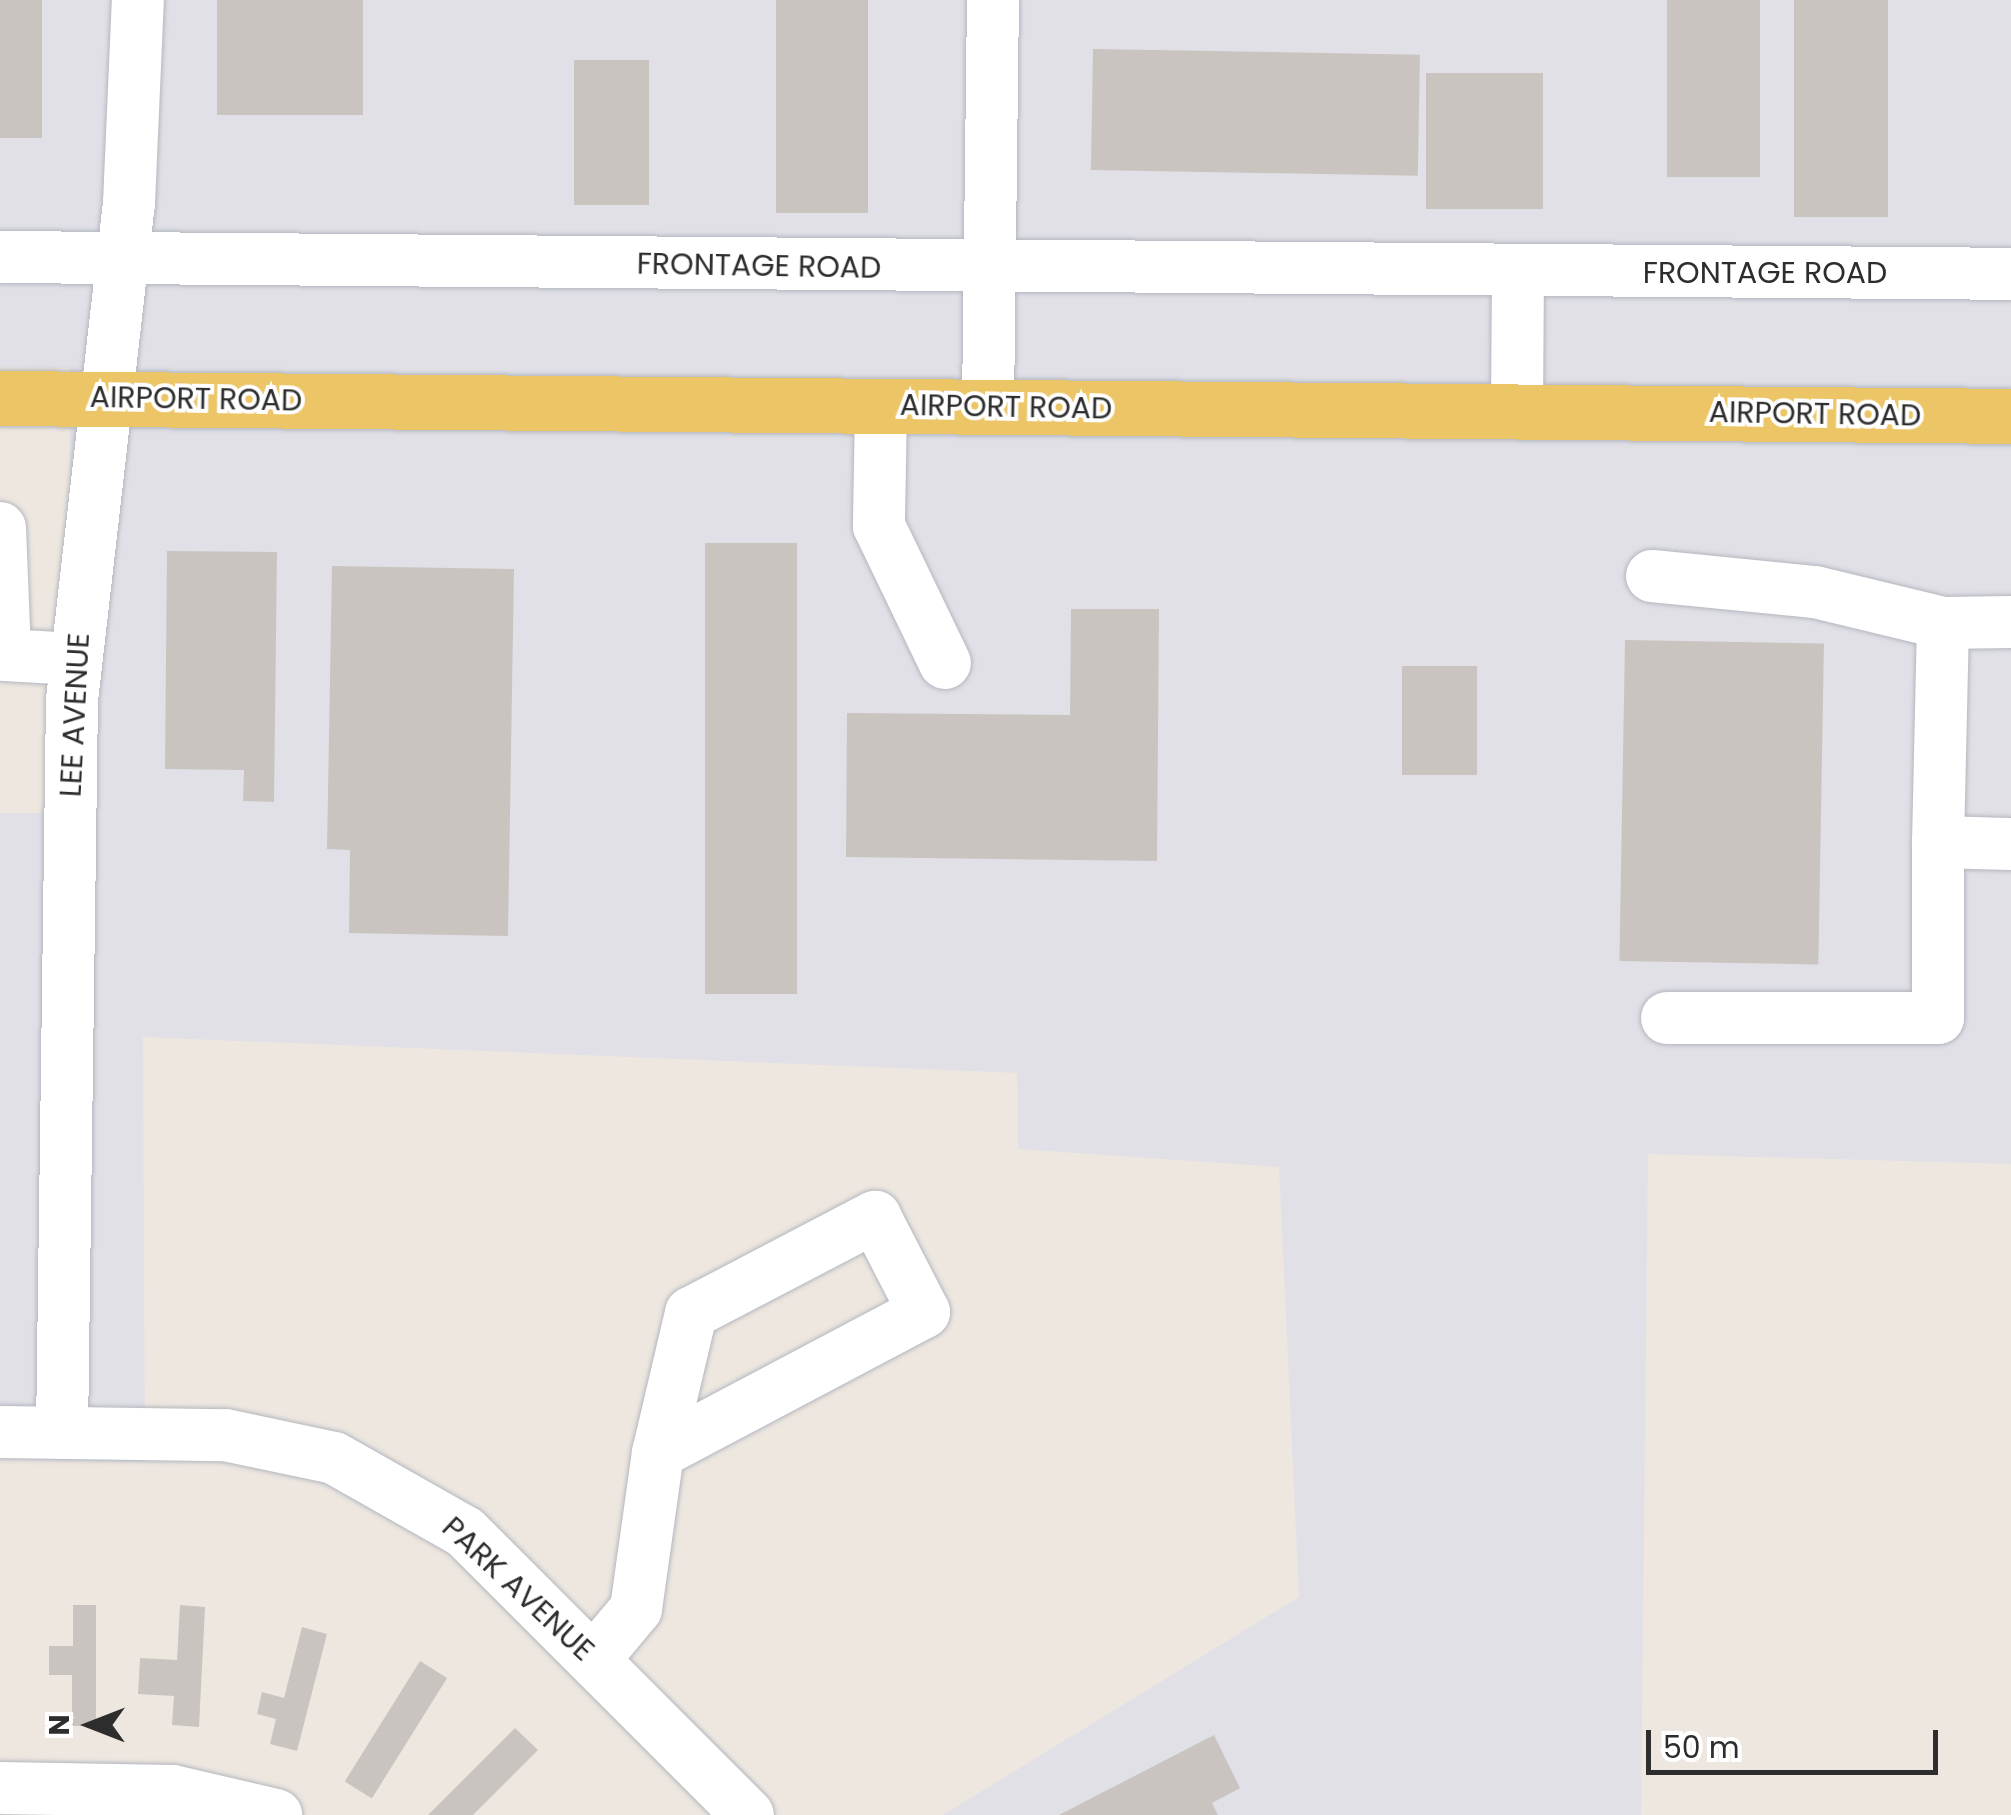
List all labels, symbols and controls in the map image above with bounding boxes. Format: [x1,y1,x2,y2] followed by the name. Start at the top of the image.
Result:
[636,246,882,286] street label: FRONTAGE ROAD
[1643,255,1887,291] street label: FRONTAGE ROAD
[89,379,303,419] street label: AIRPORT ROAD
[899,387,1113,427] street label: AIRPORT ROAD
[1708,394,1922,434] street label: AIRPORT ROAD
[53,632,97,798] street label: LEE AVENUE
[435,1510,601,1668] street label: PARK AVENUE
[40,1675,140,1775] north arrow
[1651,1710,1944,1772] scale bar
[40,1714,79,1736] text: N
[1663,1726,1740,1769] text: 50 m

